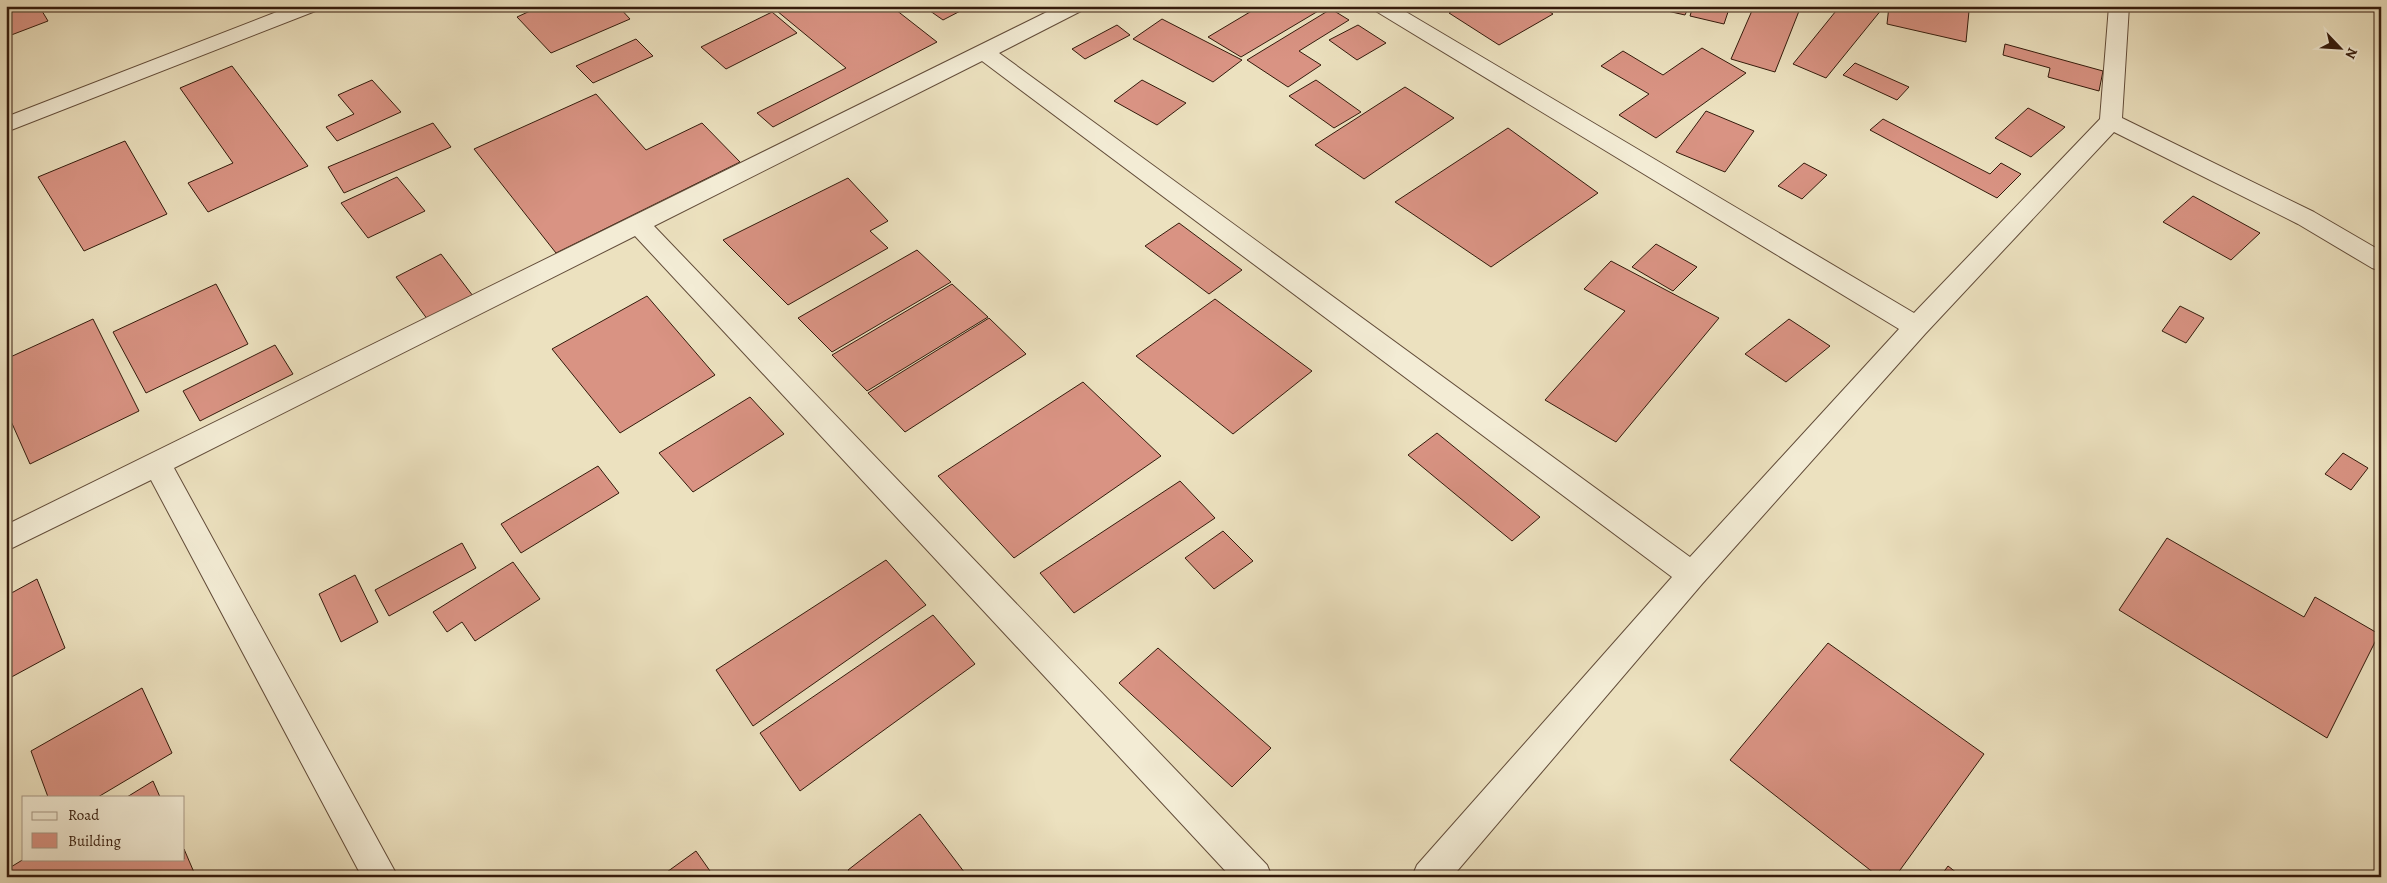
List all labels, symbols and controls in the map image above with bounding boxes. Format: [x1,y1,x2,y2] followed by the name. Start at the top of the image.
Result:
[2314,22,2364,72] north arrow
[2341,45,2362,62] text: N
[22,796,185,860] legend
[68,805,100,825] text: Road
[68,831,121,851] text: Building

